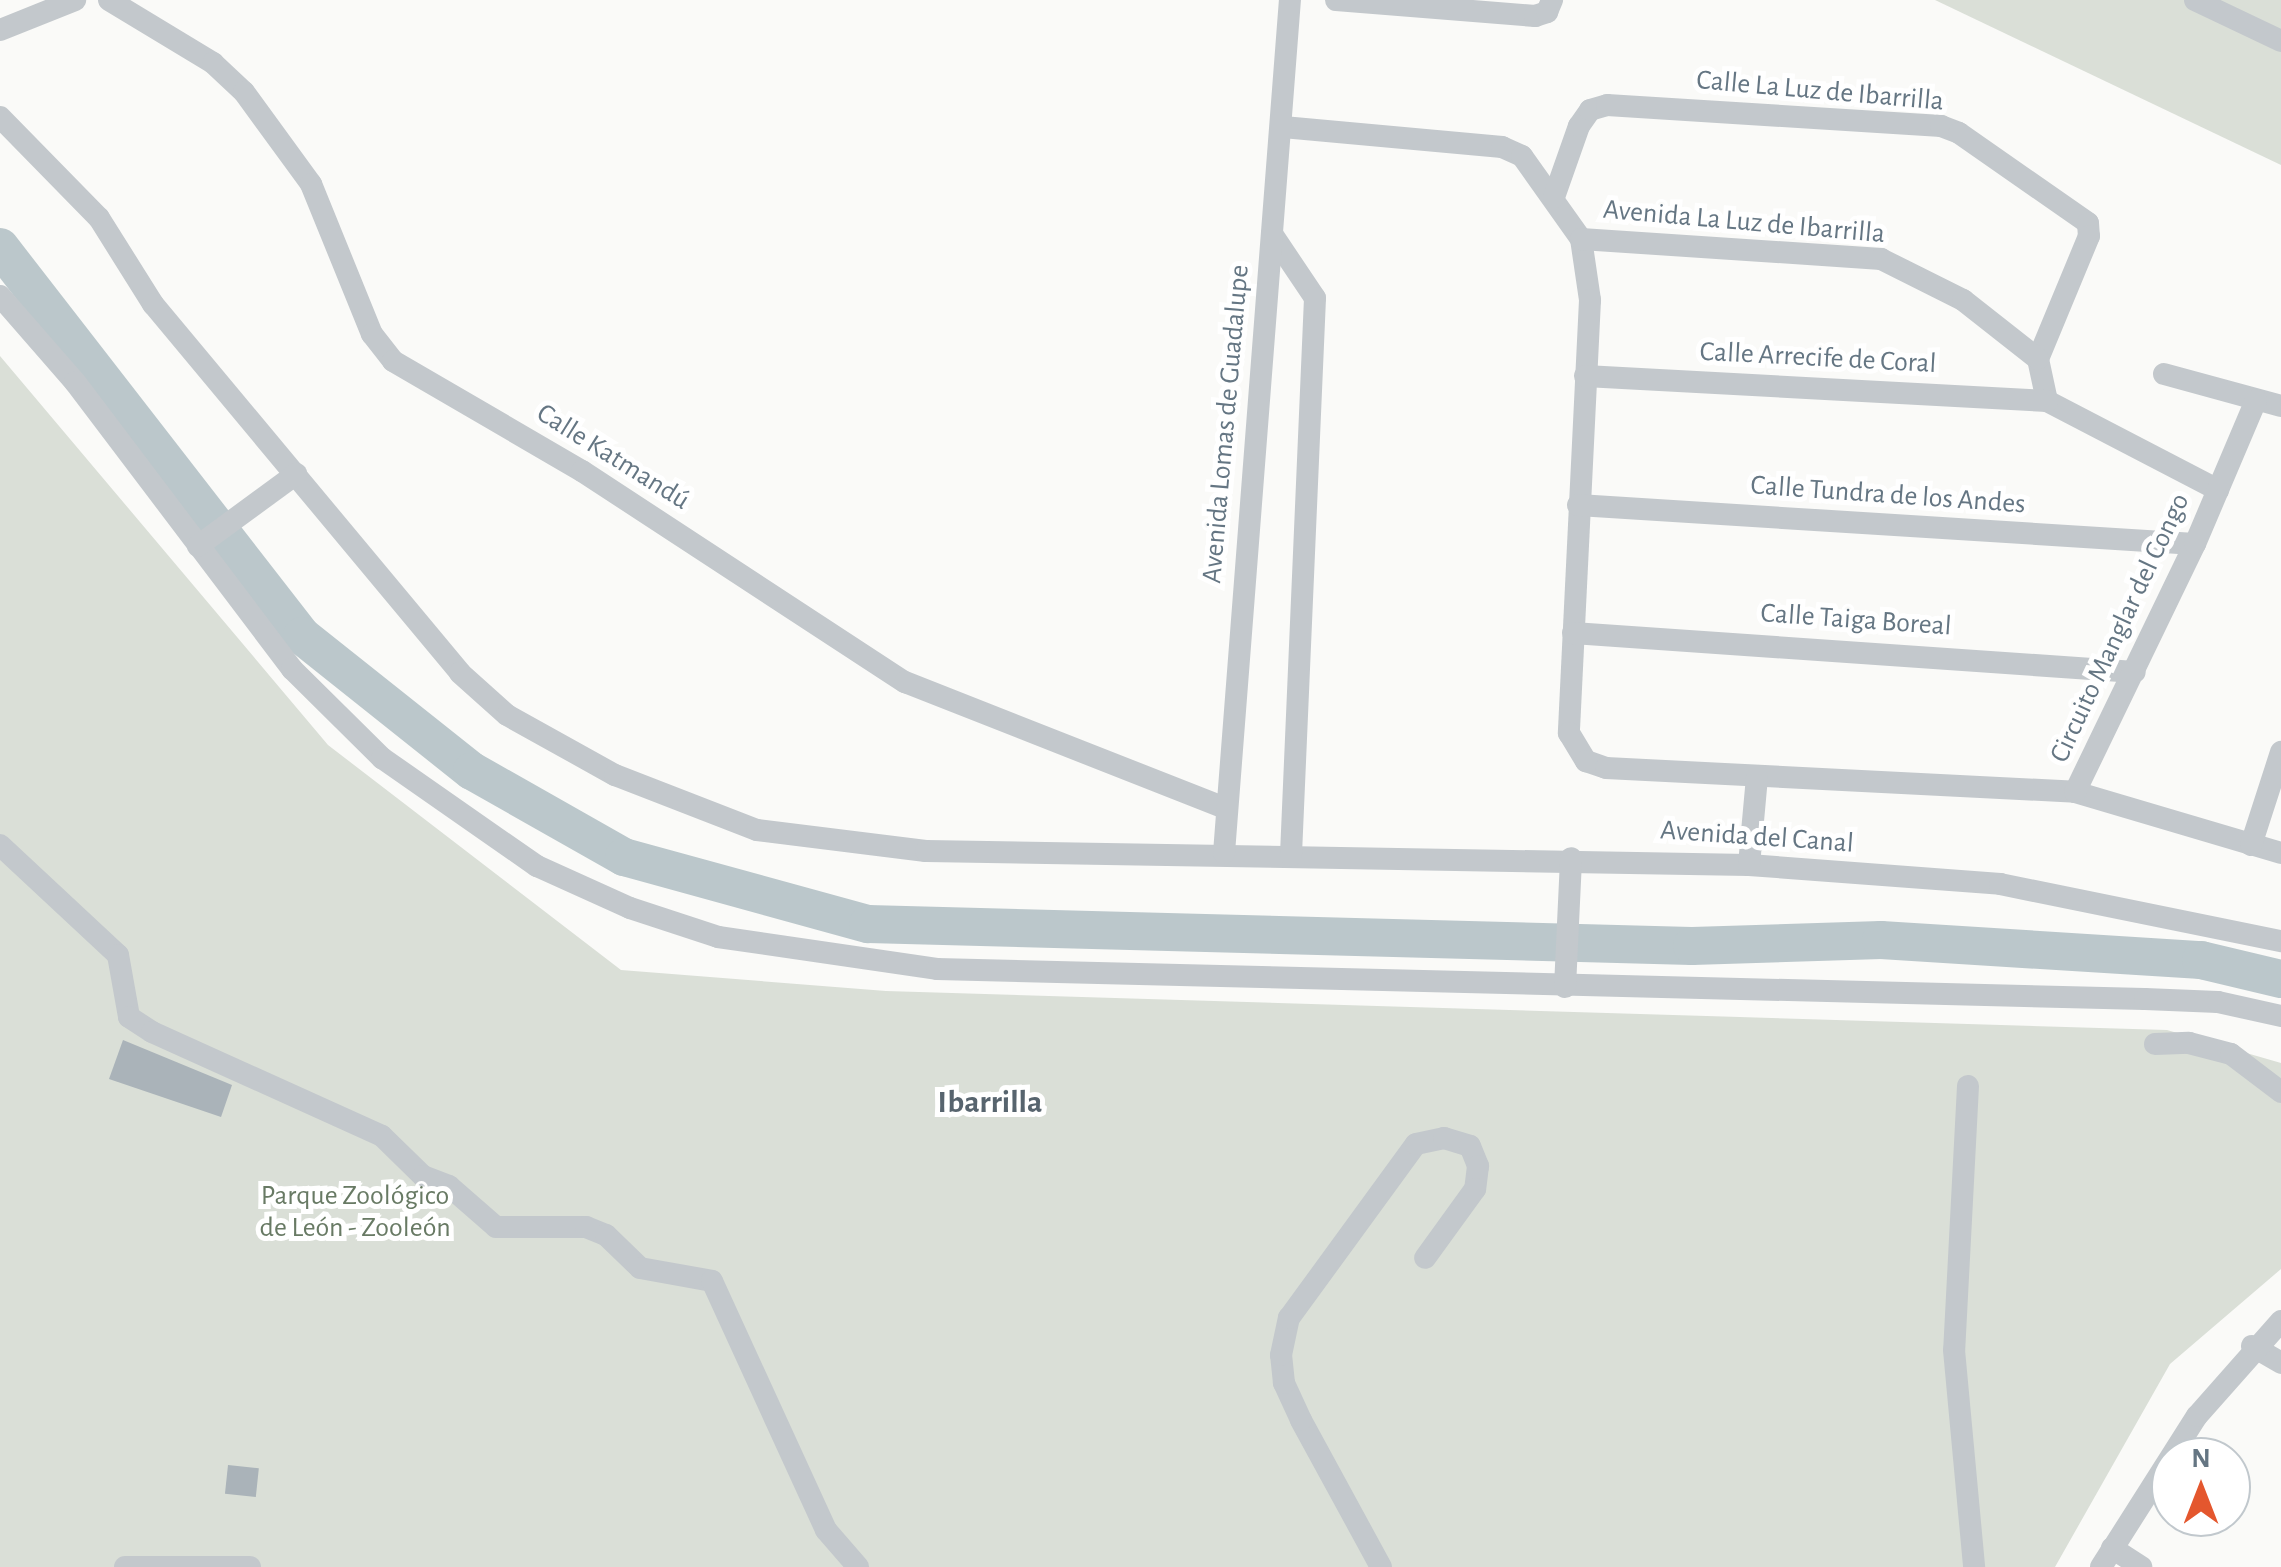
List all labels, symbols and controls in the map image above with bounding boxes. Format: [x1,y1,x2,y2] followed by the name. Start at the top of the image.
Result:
[1695,63,1945,119] street label: Calle La Luz de Ibarrilla
[1602,193,1886,251] street label: Avenida La Luz de Ibarrilla
[1195,263,1257,585] street label: Avenida Lomas de Guadalupe
[1699,335,1937,381] street label: Calle Arrecife de Coral
[530,397,696,517] street label: Calle Katmandú
[1749,469,2027,521] street label: Calle Tundra de los Andes
[2043,488,2197,768] street label: Circuito Manglar del Congo
[1759,597,1953,643] street label: Calle Taiga Boreal
[1659,813,1855,861] street label: Avenida del Canal
[938,1083,1042,1121] district label: Ibarrilla
[259,1179,451,1245] park label: Parque Zoológico de León - Zooleón
[2151,1437,2251,1537] north arrow
[2191,1445,2211,1473] text: N

